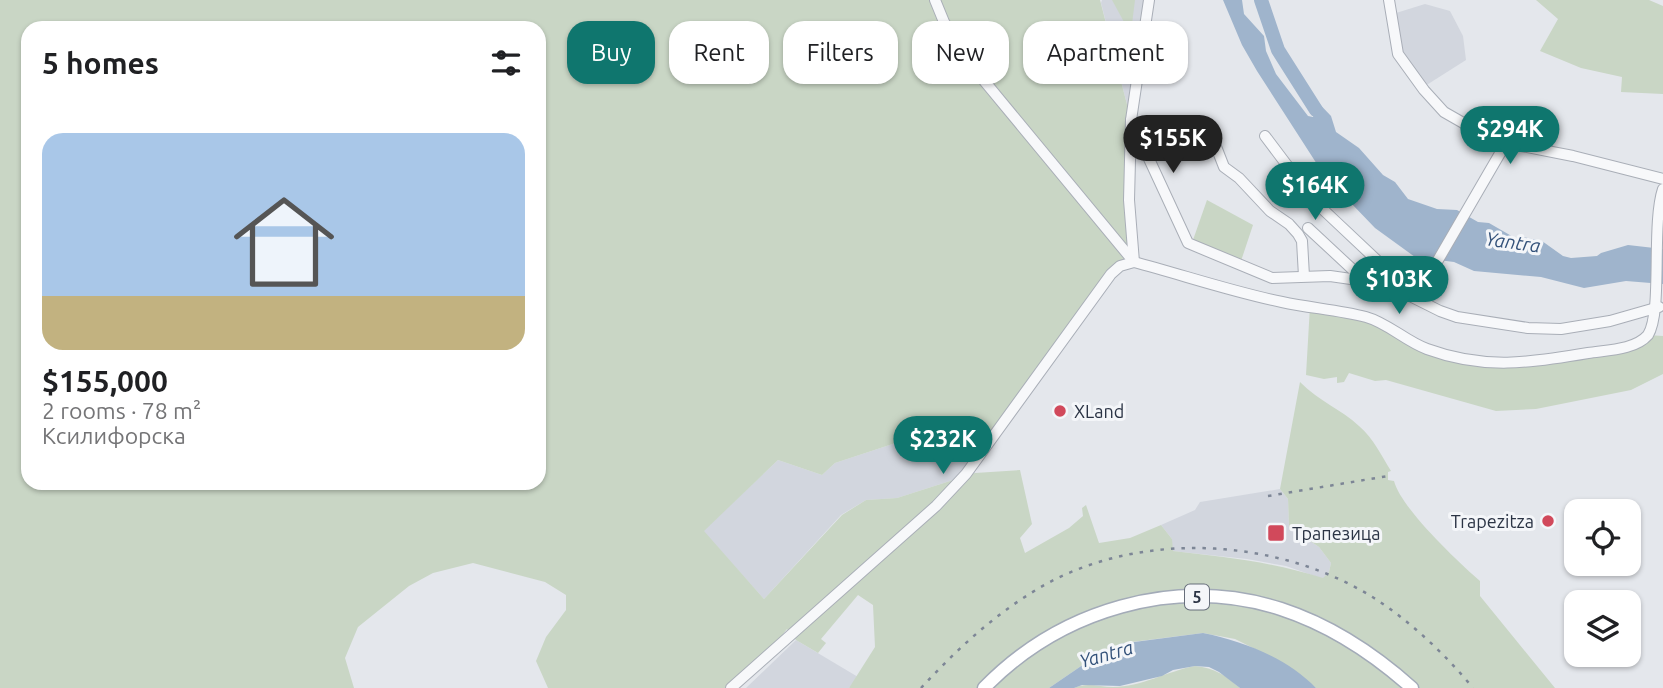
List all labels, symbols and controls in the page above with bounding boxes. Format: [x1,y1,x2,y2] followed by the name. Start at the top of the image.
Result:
[567,21,655,84] chip: Buy
[669,21,769,84] chip: Rent
[783,21,898,84] chip: Filters
[912,21,1009,84] chip: New
[1023,21,1188,84] chip: Apartment
[487,44,525,82] icon: filters
[42,46,159,80] text: 5 homes
[1461,106,1559,166] pin: $294K
[1124,116,1222,175] pin: $155K
[1476,116,1544,141] text: $294K
[1139,125,1207,150] text: $155K
[1266,162,1364,222] pin: $164K
[1281,172,1349,197] text: $164K
[221,179,347,305] icon: home
[1484,227,1542,257] water label: Yantra
[1350,256,1448,316] pin: $103K
[1365,266,1433,291] text: $103K
[42,364,168,398] text: $155,000
[42,398,201,423] text: 2 rooms · 78 m²
[1074,401,1124,421] place label: XLand
[1052,403,1068,419] marker: XLand
[894,416,992,476] pin: $232K
[42,423,186,448] text: Ксилифорска
[909,426,977,451] text: $232K
[1564,499,1641,667] map controls
[1564,499,1641,576] button: locate
[1451,511,1534,531] place label: Trapezitza
[1540,513,1556,529] marker: Trapezitza
[1266,523,1286,543] marker: Трапезица
[1292,523,1381,543] place label: Трапезица
[1185,584,1209,610] road number: 5
[1564,590,1641,667] button: layers
[1076,636,1136,672] water label: Yantra

